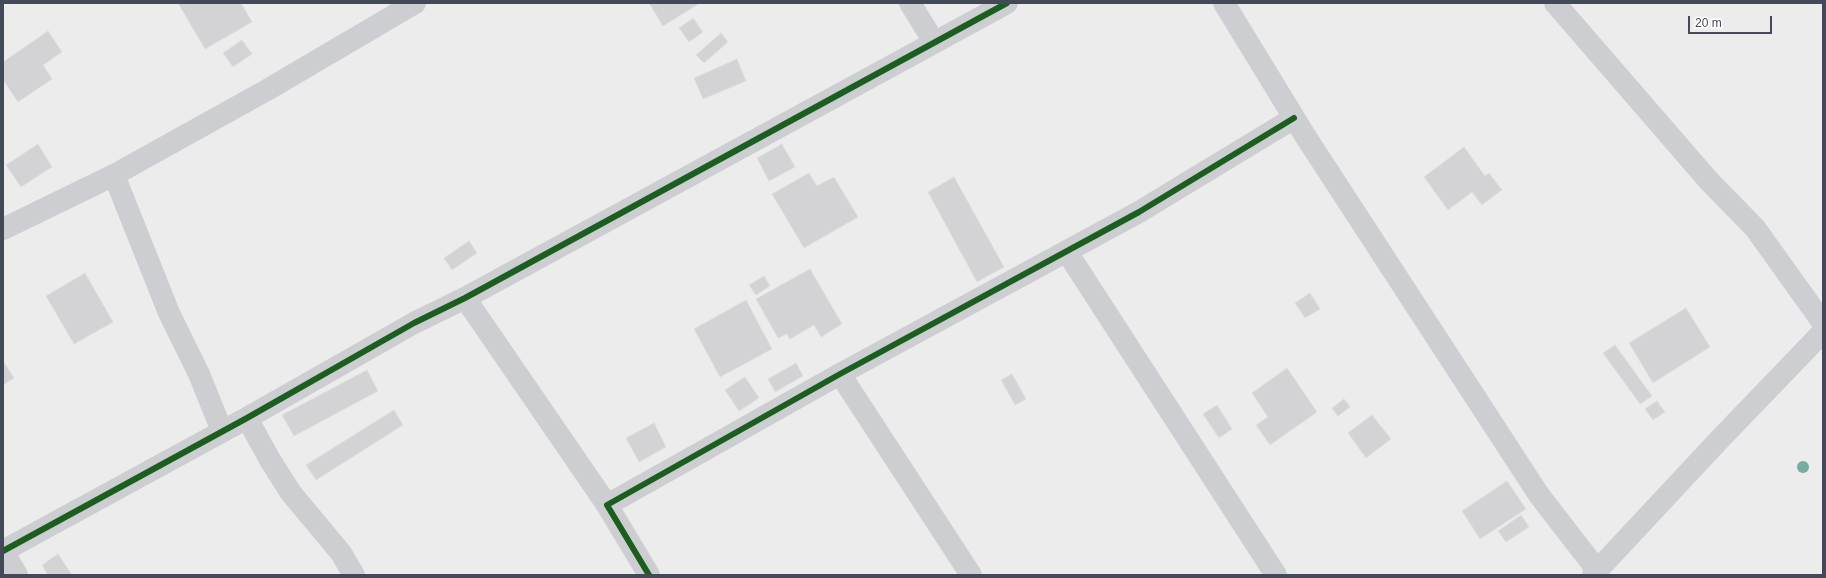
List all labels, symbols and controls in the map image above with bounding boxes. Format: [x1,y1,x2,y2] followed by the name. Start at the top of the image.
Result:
[1690,8,1774,34] scale bar
[1695,16,1722,30] text: 20 m

